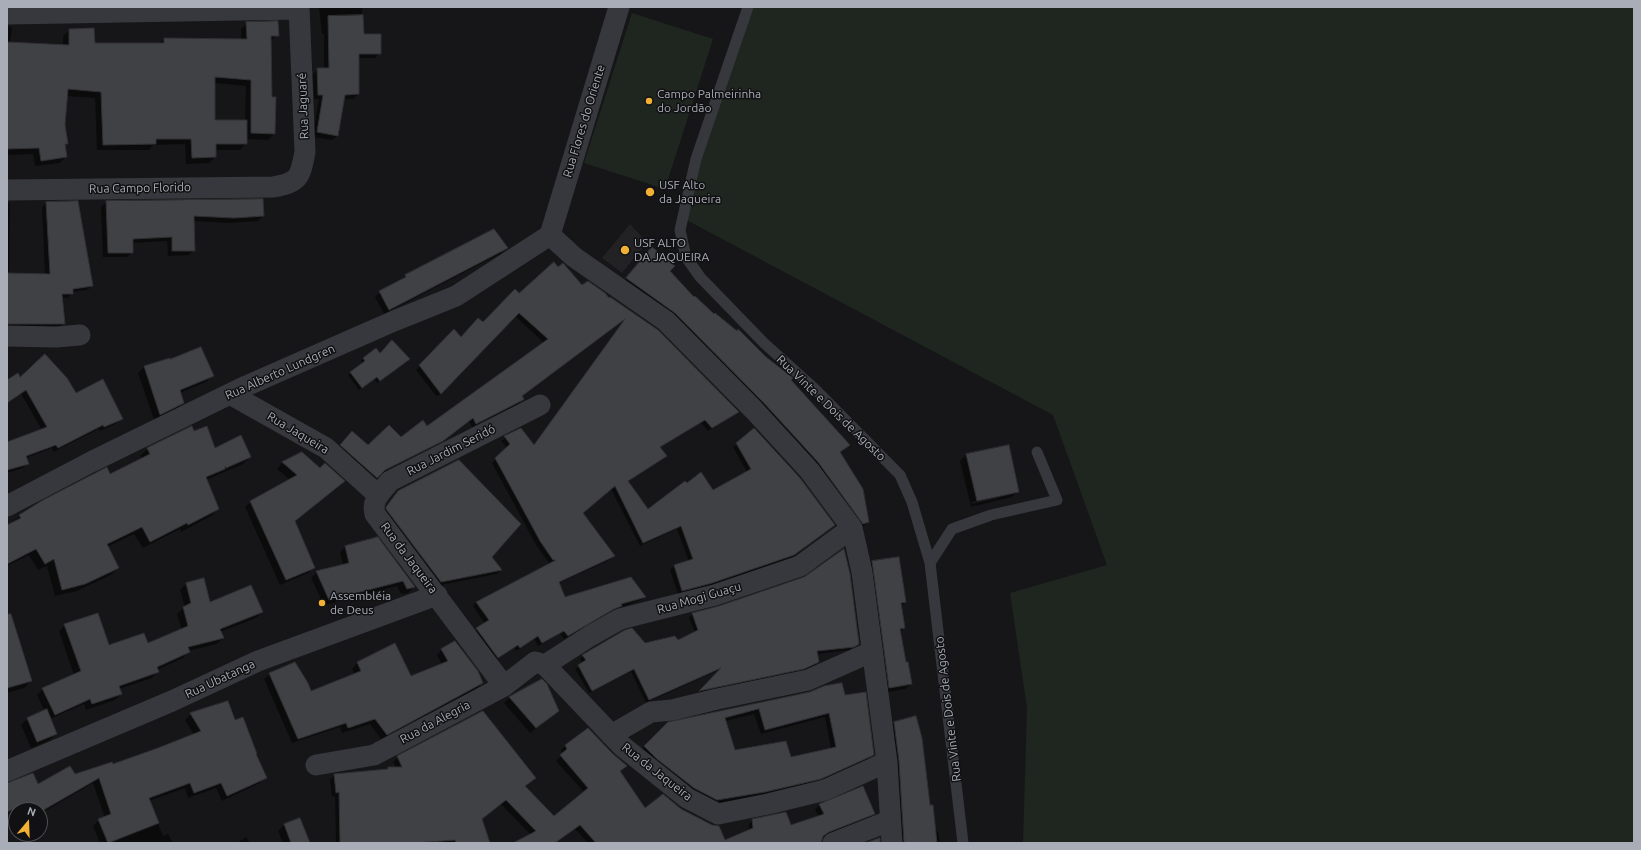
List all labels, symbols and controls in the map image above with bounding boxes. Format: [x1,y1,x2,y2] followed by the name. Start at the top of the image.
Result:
[560,63,608,179] street label: Rua Flores do Oriente
[295,73,311,139] street label: Rua Jaguaré
[657,87,761,115] place label: Campo Palmeirinha do Jordão
[644,96,654,106] marker: Campo Palmeirinha do Jordão
[659,178,721,206] place label: USF Alto da Jaqueira
[89,180,191,196] street label: Rua Campo Florido
[644,186,656,198] marker: USF Alto da Jaqueira
[634,236,709,264] place label: USF ALTO DA JAQUEIRA
[619,244,631,256] marker: USF ALTO DA JAQUEIRA
[223,341,337,403] street label: Rua Alberto Lundgren
[774,352,888,464] street label: Rua Vinte e Dois de Agosto
[265,409,331,457] street label: Rua Jaqueira
[404,421,498,479] street label: Rua Jardim Seridó
[378,520,440,596] street label: Rua da Jaqueira
[655,579,743,617] street label: Rua Mogi Guaçu
[330,589,391,617] place label: Assembléia de Deus
[317,598,327,608] marker: Assembléia de Deus
[932,636,964,782] street label: Rua Vinte e Dois de Agosto
[183,657,257,701] street label: Rua Ubatanga
[398,698,472,746] street label: Rua da Alegria
[619,740,695,804] street label: Rua da Jaqueira
[8,802,48,842] north arrow
[26,805,37,819] text: N

